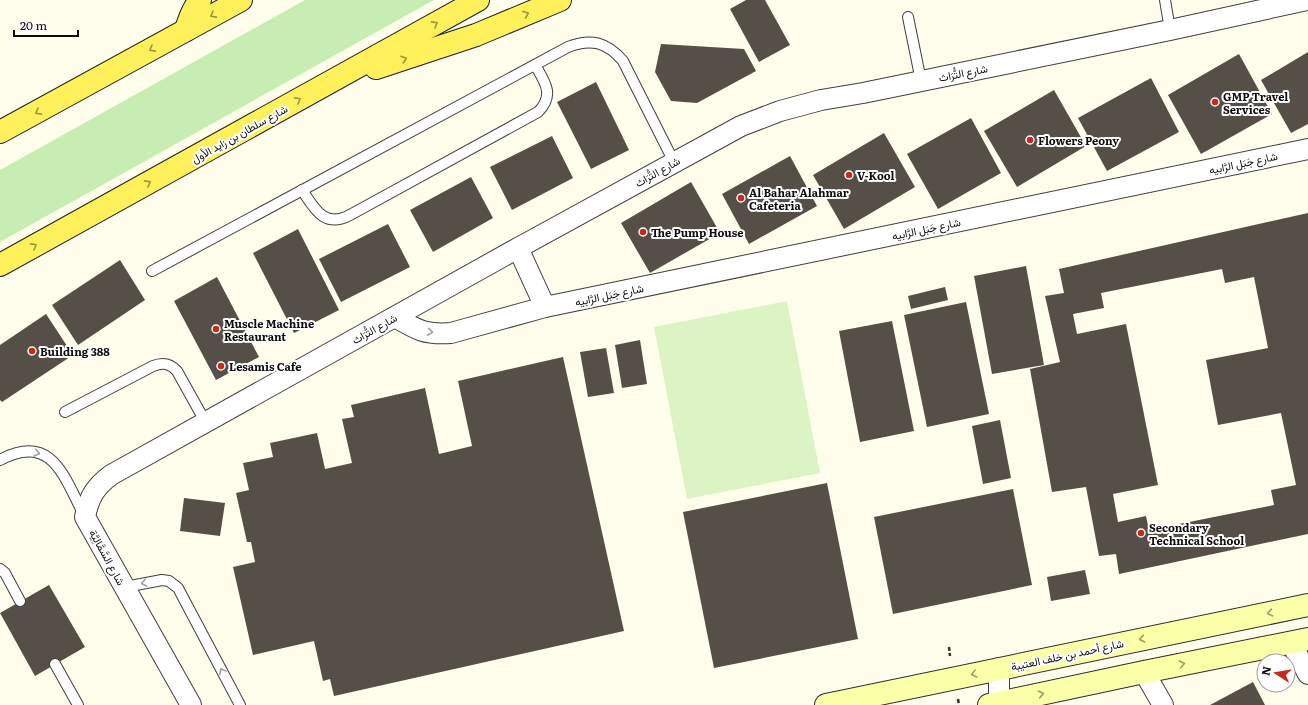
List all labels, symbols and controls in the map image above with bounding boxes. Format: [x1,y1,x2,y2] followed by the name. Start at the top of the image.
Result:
[210,11,218,18] one-way arrow
[523,11,530,19] one-way arrow
[14,12,78,38] scale bar
[20,16,47,34] text: 20 m
[431,22,438,29] one-way arrow
[149,44,156,52] one-way arrow
[401,55,408,64] one-way arrow
[937,59,989,86] street label: شارع التُّرَاث
[1223,88,1288,117] place label: GMP Travel Services
[1210,97,1220,107] marker: GMP Travel Services
[294,98,302,105] one-way arrow
[188,100,291,167] street label: شارع سلطان بن زايد الأول
[35,107,42,114] one-way arrow
[1038,132,1119,148] place label: Flowers Peony
[1025,135,1035,145] marker: Flowers Peony
[1207,147,1279,178] street label: شارع جَبَل الرَّابيه
[631,152,683,191] street label: شارع التُّرَاث
[857,167,895,183] place label: V-Kool
[844,170,854,180] marker: V-Kool
[144,181,151,188] one-way arrow
[749,184,849,213] place label: Al Bahar Alahmar Cafeteria
[736,193,746,203] marker: Al Bahar Alahmar Cafeteria
[890,213,962,244] street label: شارع جَبَل الرَّابيه
[651,224,744,240] place label: The Pump House
[638,227,648,237] marker: The Pump House
[30,244,37,251] one-way arrow
[573,279,645,310] street label: شارع جَبَل الرَّابيه
[348,309,400,348] street label: شارع التُّرَاث
[224,315,314,344] place label: Muscle Machine Restaurant
[211,324,221,334] marker: Muscle Machine Restaurant
[427,328,433,337] one-way arrow
[40,343,110,359] place label: Building 388
[27,346,37,356] marker: Building 388
[229,358,302,374] place label: Lesamis Cafe
[216,361,226,371] marker: Lesamis Cafe
[33,448,40,456] one-way arrow
[1149,519,1244,548] place label: Secondary Technical School
[85,526,130,588] street label: شارع السَّمَّالِيَّة
[1136,528,1146,538] marker: Secondary Technical School
[141,578,148,587] one-way arrow
[1267,608,1273,616] one-way arrow
[1009,634,1125,675] street label: شارع أحمد بن خلف العتيبة
[1139,634,1146,642] one-way arrow
[1256,653,1296,693] north arrow
[1179,661,1185,669] one-way arrow
[1256,665,1274,677] text: N
[219,667,227,675] one-way arrow
[971,670,977,678] one-way arrow
[1038,690,1044,698] one-way arrow

